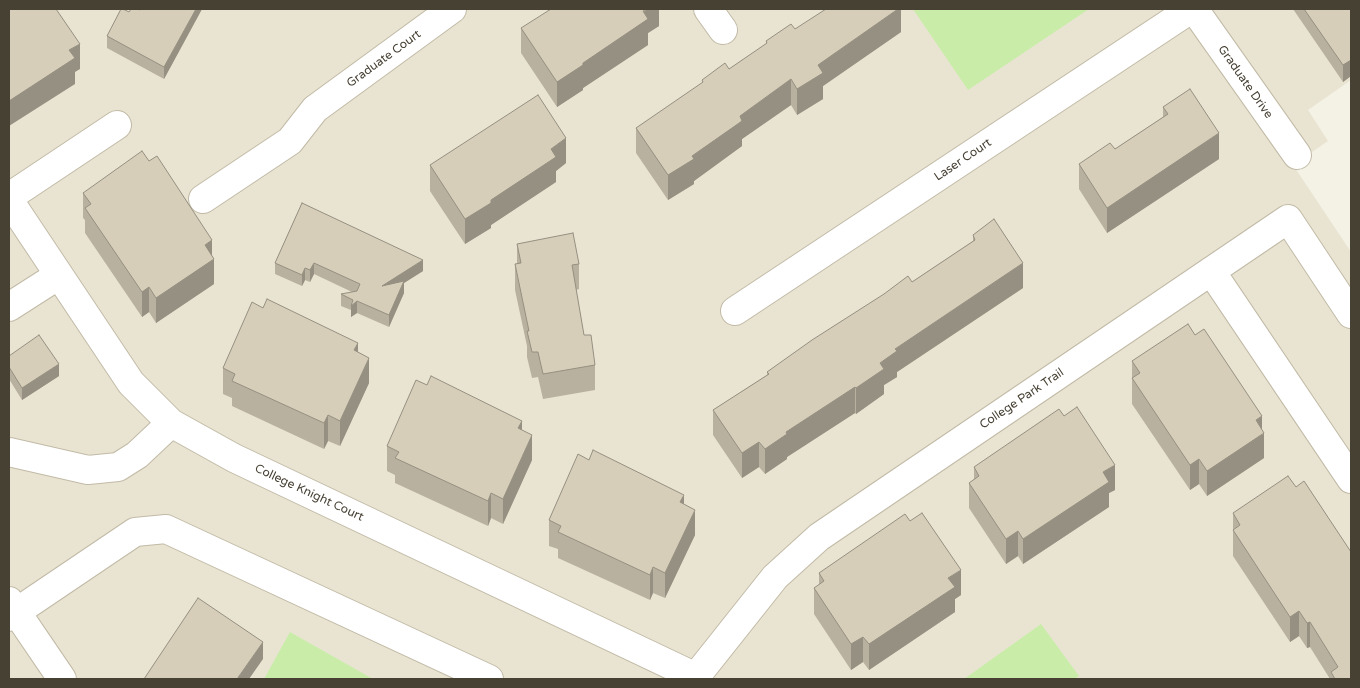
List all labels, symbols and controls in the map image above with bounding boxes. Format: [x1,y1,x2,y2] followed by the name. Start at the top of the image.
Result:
[344,27,424,91] street label: Graduate Court
[1214,43,1276,121] street label: Graduate Drive
[932,136,994,184] street label: Laser Court
[977,366,1067,432] street label: College Park Trail
[252,461,366,525] street label: College Knight Court

